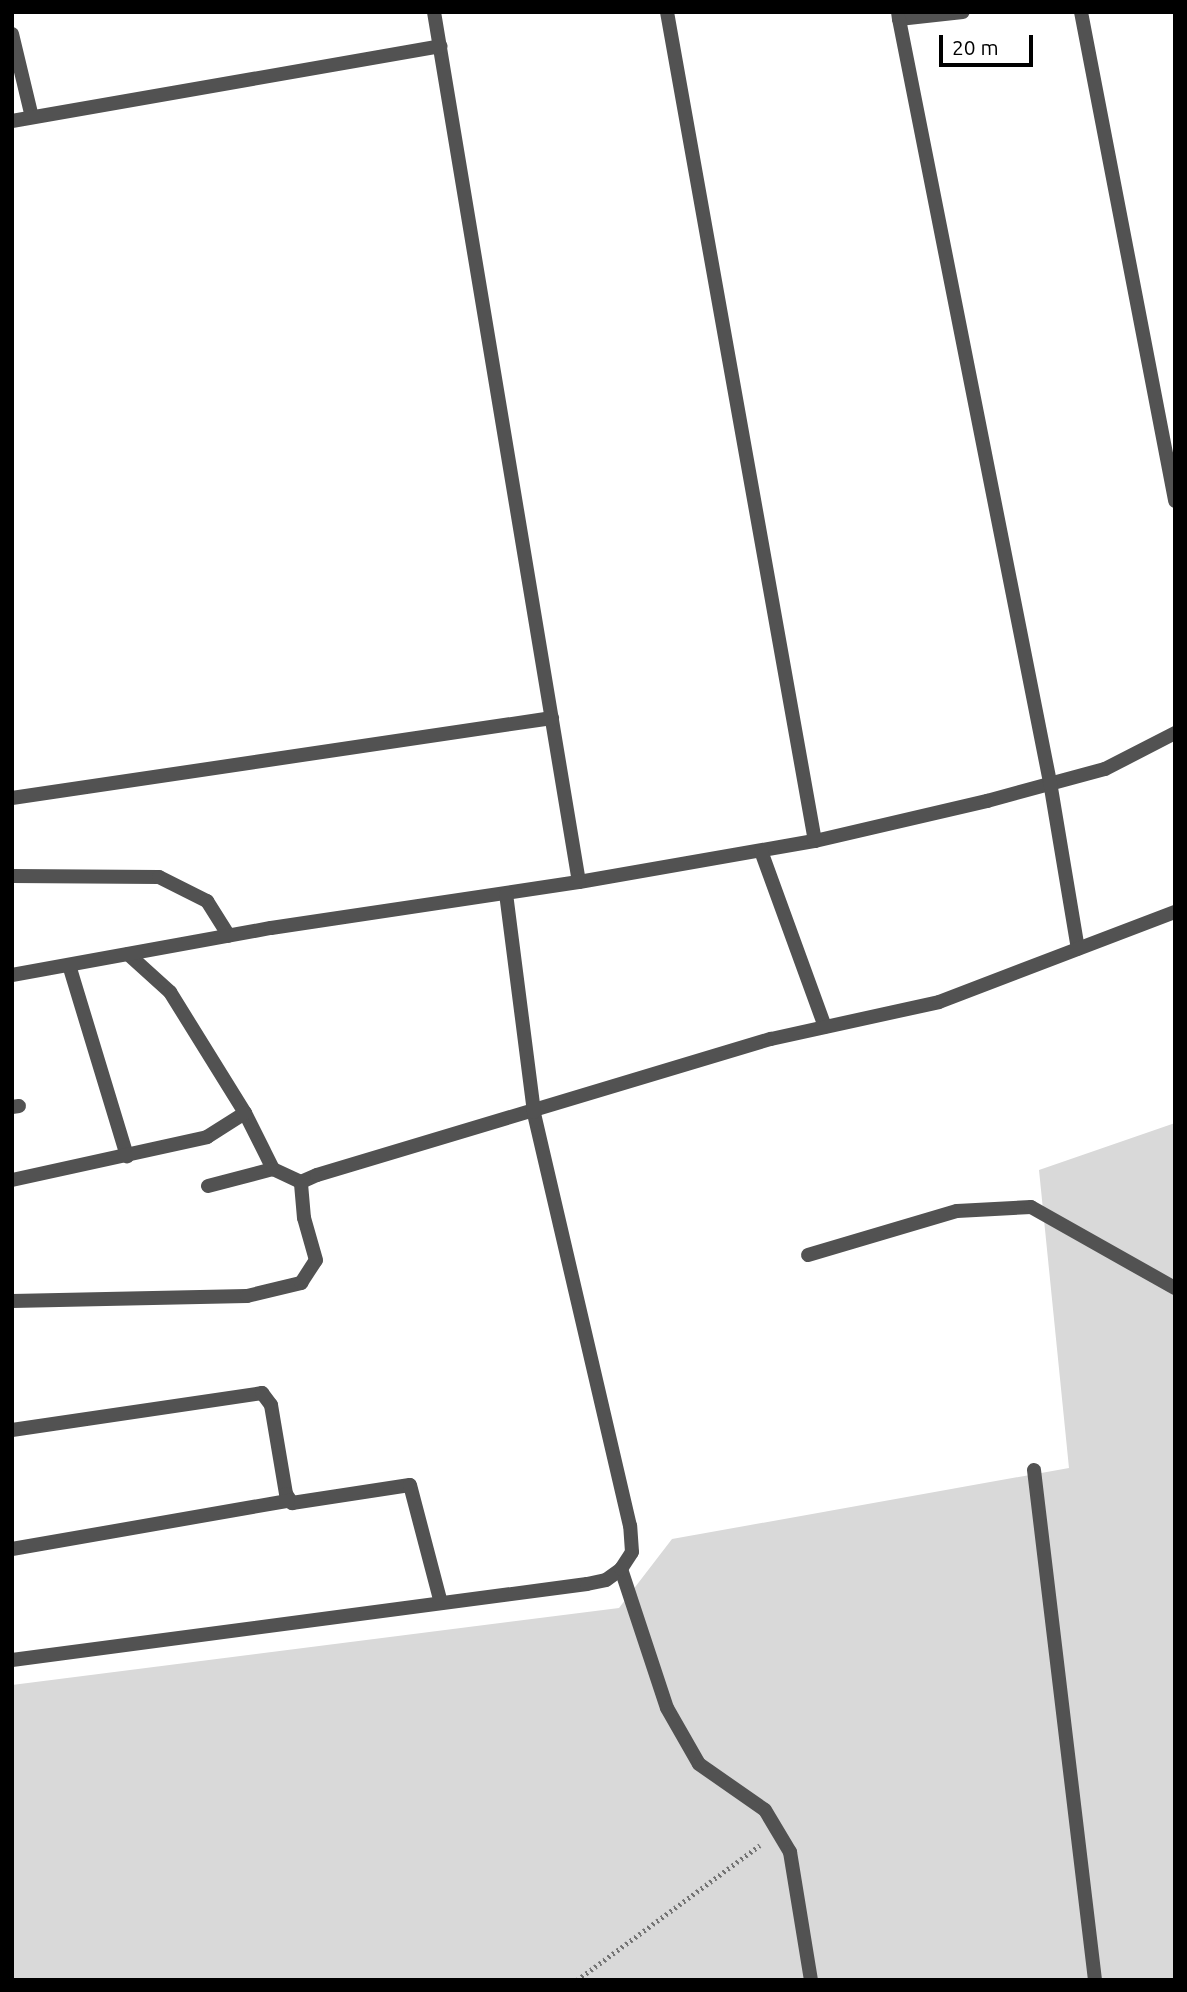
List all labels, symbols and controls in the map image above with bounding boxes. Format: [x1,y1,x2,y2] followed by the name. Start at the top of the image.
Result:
[942,21,1036,65] scale bar
[952,35,999,59] text: 20 m

